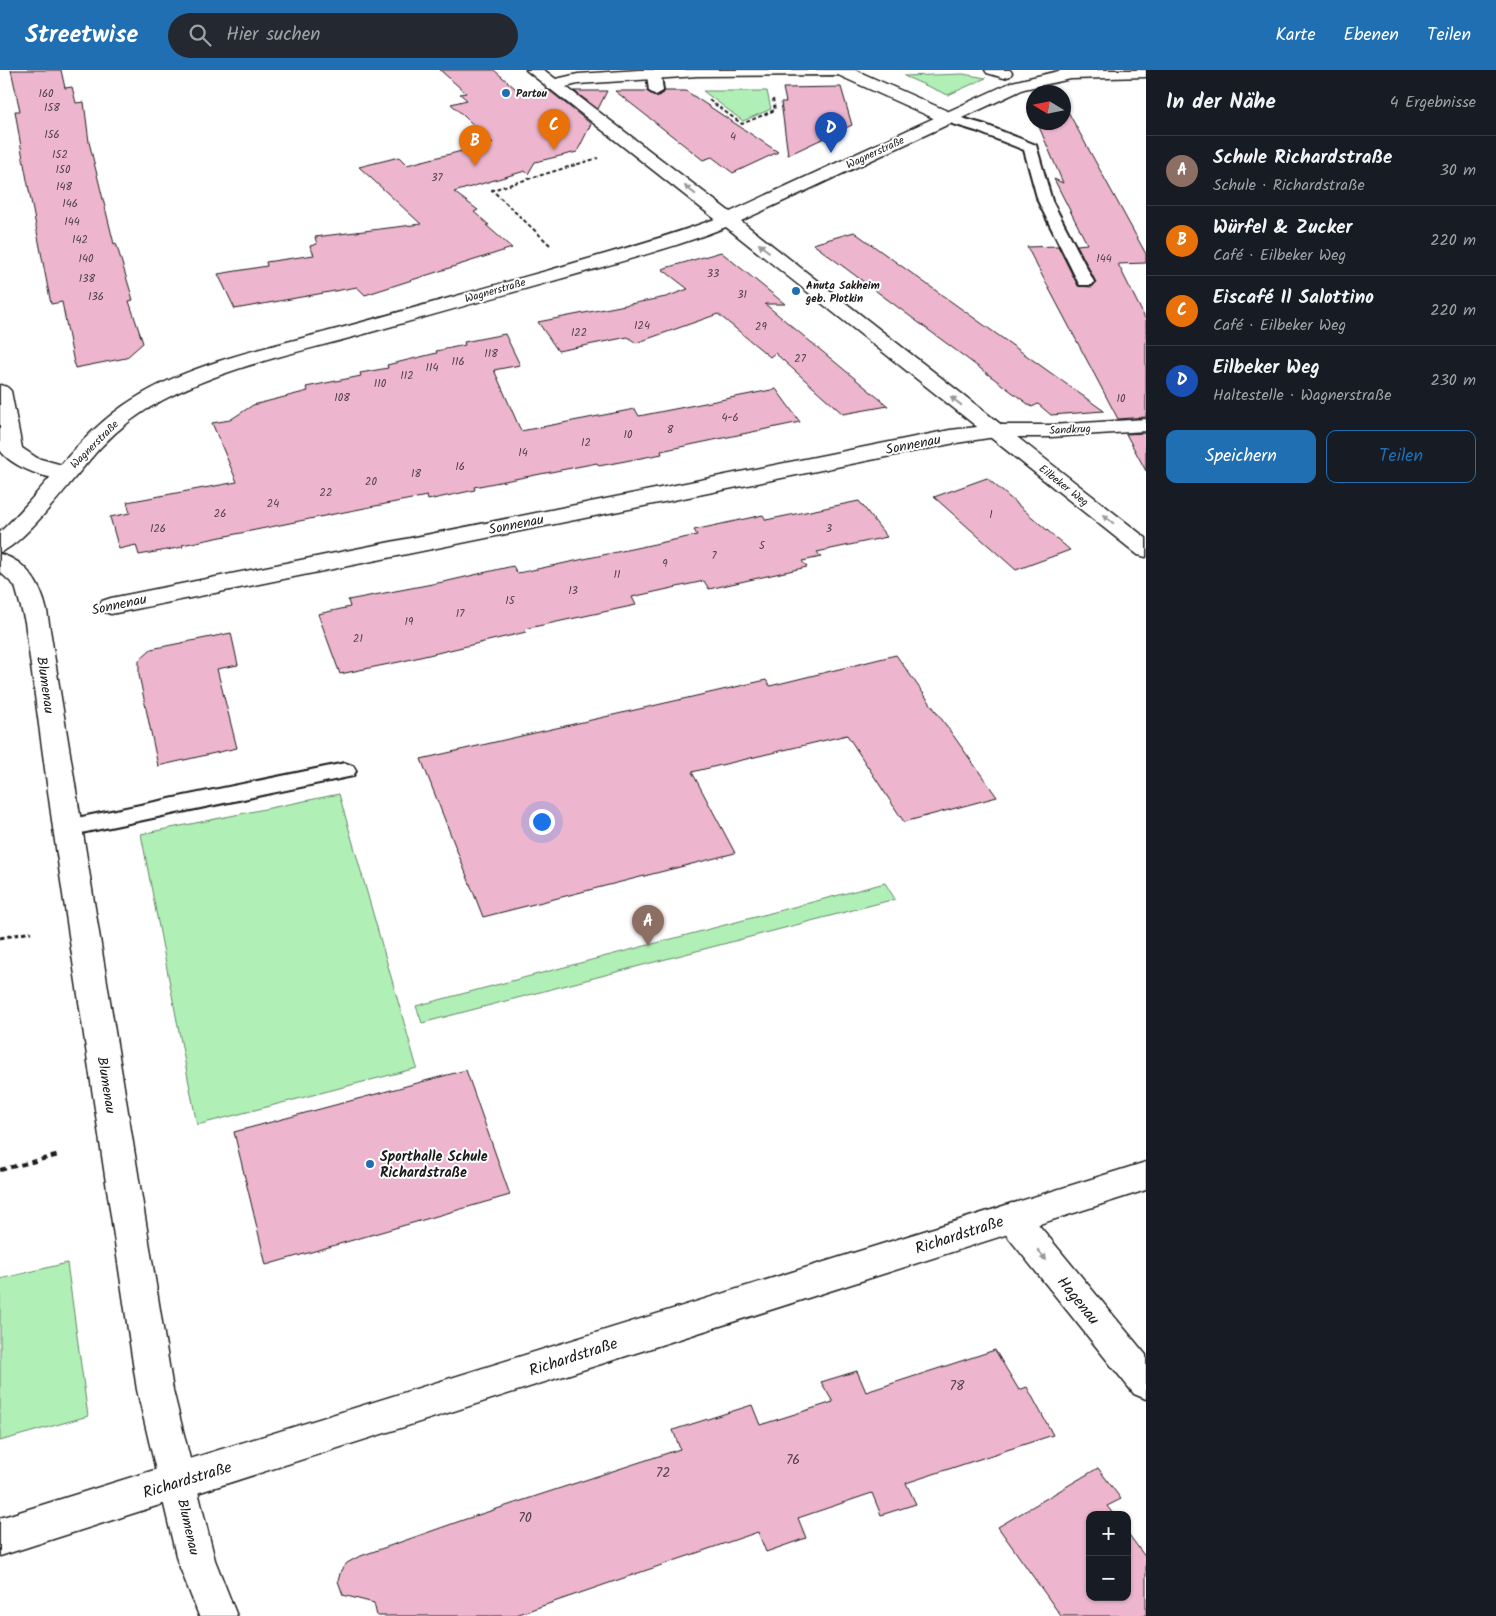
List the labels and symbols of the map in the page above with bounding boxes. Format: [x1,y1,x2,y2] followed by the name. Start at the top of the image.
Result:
[38,85,54,103] house number: 160
[516,85,548,103] place label: Partou
[1026,85,1071,130] north arrow
[500,87,512,99] marker: Partou
[44,99,60,117] house number: 158
[538,109,570,150] pin: C
[815,112,847,153] pin: D
[459,125,491,166] pin: B
[44,126,60,144] house number: 156
[730,128,736,146] house number: 4
[843,132,908,174] street label: Wagnerstraße
[52,146,68,164] house number: 152
[56,161,71,179] house number: 150
[431,169,444,187] house number: 37
[56,178,72,196] house number: 148
[684,185,697,196] one-way arrow
[62,195,78,213] house number: 146
[64,213,80,231] house number: 144
[72,231,88,249] house number: 142
[758,242,771,253] one-way arrow
[78,250,94,268] house number: 140
[1096,250,1112,268] house number: 144
[707,265,719,283] house number: 33
[79,270,96,288] house number: 138
[463,274,528,308] street label: Wagnerstraße
[805,277,880,308] place label: Anuta Sakheim geb. Plotkin
[790,285,802,297] marker: Anuta Sakheim geb. Plotkin
[737,286,747,304] house number: 31
[88,288,104,306] house number: 136
[634,317,650,335] house number: 124
[755,318,768,336] house number: 29
[571,324,587,342] house number: 122
[484,345,498,363] house number: 118
[794,350,807,368] house number: 27
[451,353,465,371] house number: 116
[426,359,438,377] house number: 114
[400,367,414,385] house number: 112
[374,375,387,393] house number: 110
[334,389,350,407] house number: 108
[1117,390,1126,408] house number: 10
[950,395,963,406] one-way arrow
[721,409,739,427] house number: 4-6
[66,416,123,473] street label: Wagnerstraße
[1049,420,1091,440] street label: Sandkrug
[667,421,674,439] house number: 8
[624,426,633,444] house number: 10
[884,429,943,461] street label: Sonnenau
[581,434,591,452] house number: 12
[518,444,528,462] house number: 14
[455,458,465,476] house number: 16
[1034,460,1092,511] street label: Eilbeker Weg
[411,465,421,483] house number: 18
[365,473,377,491] house number: 20
[320,484,332,502] house number: 22
[267,495,279,513] house number: 24
[214,505,226,523] house number: 26
[989,506,993,524] house number: 1
[487,509,546,541] street label: Sonnenau
[1102,514,1115,525] one-way arrow
[150,520,166,538] house number: 126
[826,520,832,538] house number: 3
[759,537,766,555] house number: 5
[711,547,717,565] house number: 7
[662,555,668,573] house number: 9
[614,566,620,584] house number: 11
[568,582,578,600] house number: 13
[90,588,149,622] street label: Sonnenau
[505,592,516,610] house number: 15
[456,605,465,623] house number: 17
[405,613,414,631] house number: 19
[353,630,363,648] house number: 21
[30,655,60,715] street label: Blumenau
[529,809,555,835] your location
[632,905,664,946] pin: A
[91,1055,121,1115] street label: Blumenau
[380,1146,488,1184] place label: Sporthalle Schule Richardstraße
[364,1158,376,1170] marker: Sporthalle Schule Richardstraße
[912,1209,1007,1262] street label: Richardstraße
[1037,1248,1048,1261] one-way arrow
[1050,1271,1106,1331] street label: Hagenau
[526,1331,621,1384] street label: Richardstraße
[950,1375,965,1397] house number: 78
[786,1449,800,1471] house number: 76
[140,1455,235,1506] street label: Richardstraße
[656,1462,670,1484] house number: 72
[171,1497,205,1558] street label: Blumenau
[518,1507,532,1529] house number: 70

